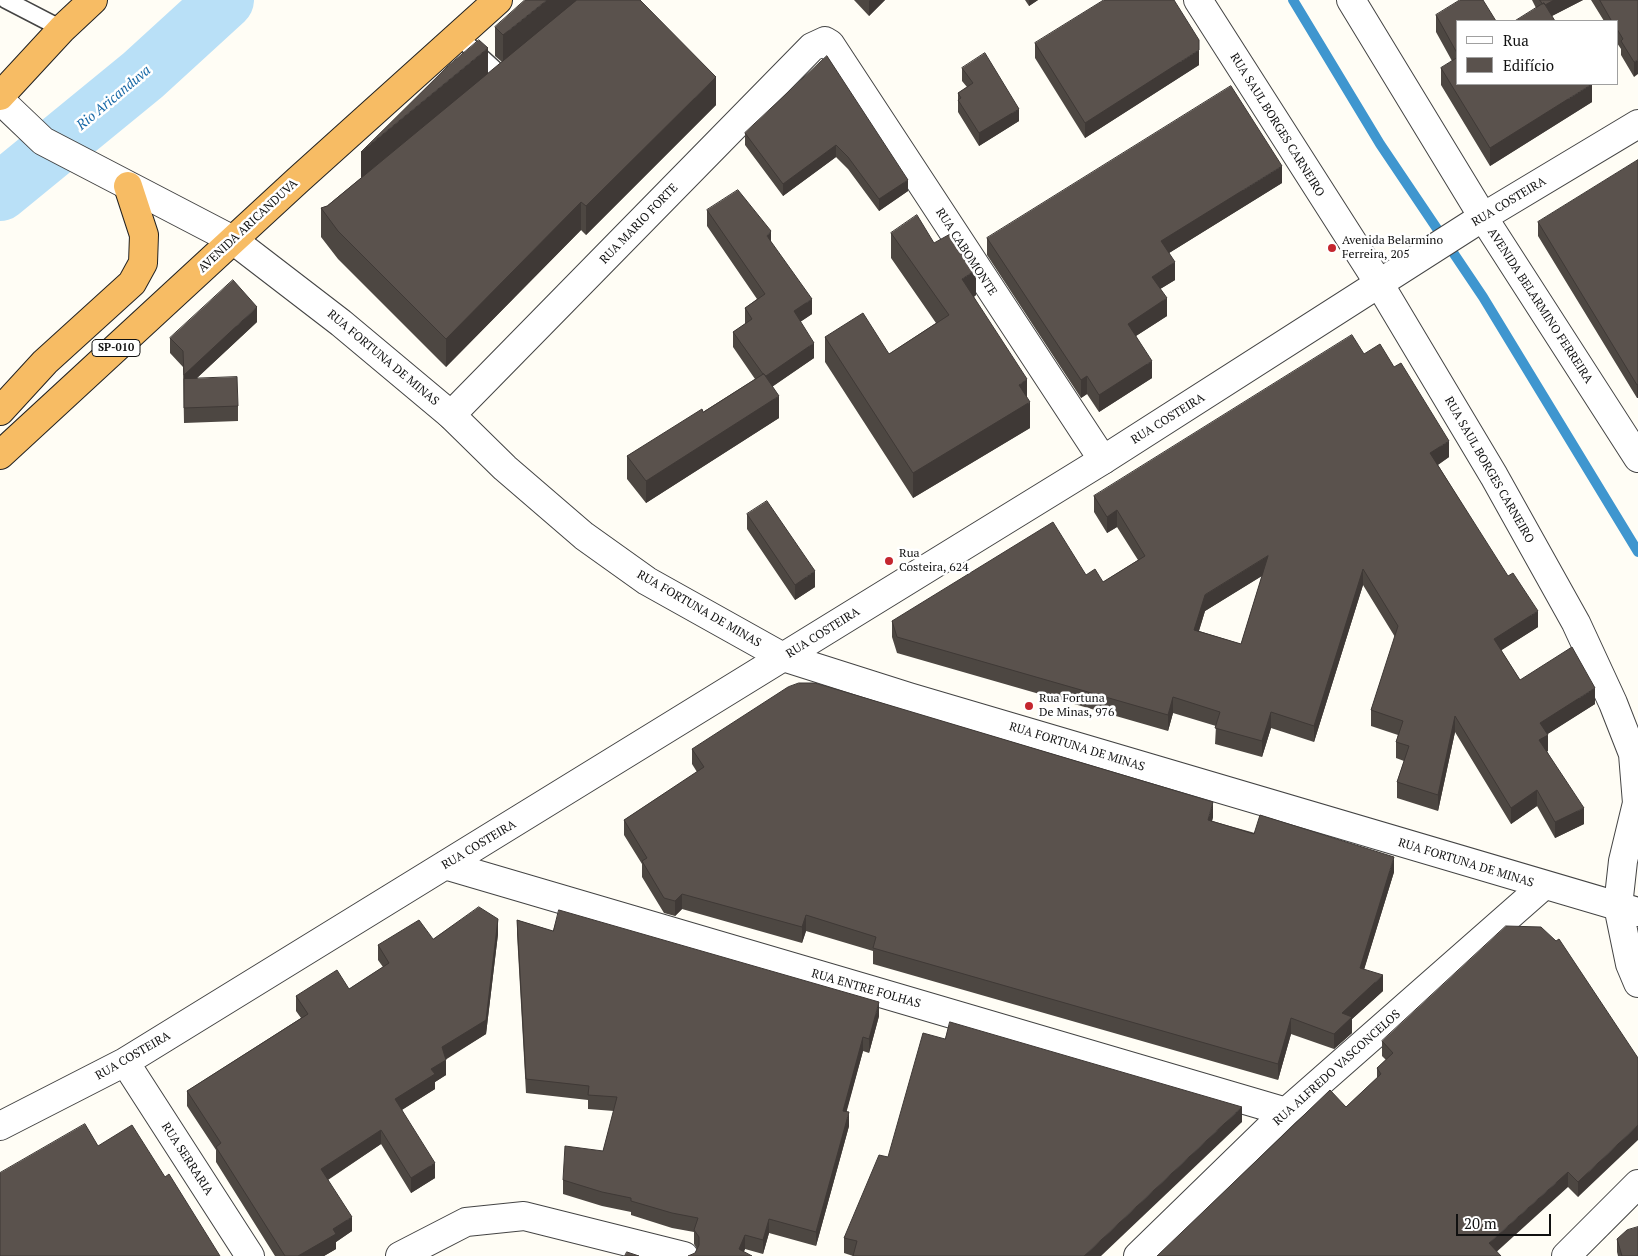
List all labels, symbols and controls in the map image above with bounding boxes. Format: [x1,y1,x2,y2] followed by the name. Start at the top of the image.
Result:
[1456,20,1618,85] legend
[1503,30,1529,50] text: Rua
[1227,51,1327,199] street label: RUA SAUL BORGES CARNEIRO
[1503,55,1554,75] text: Edifício
[74,62,154,134] water label: Rio Aricanduva
[1469,174,1549,230] street label: RUA COSTEIRA
[195,176,301,276] street label: AVENIDA ARICANDUVA
[597,181,681,267] street label: RUA MARIO FORTE
[932,206,1000,298] street label: RUA CABOMONTE
[1484,226,1596,386] street label: AVENIDA BELARMINO FERREIRA
[1342,234,1443,262] place label: Avenida Belarmino Ferreira, 205
[1326,242,1338,254] marker: Avenida Belarmino Ferreira, 205
[324,307,442,409] street label: RUA FORTUNA DE MINAS
[92,339,140,356] road number: SP-010
[1129,391,1207,447] street label: RUA COSTEIRA
[1441,394,1537,546] street label: RUA SAUL BORGES CARNEIRO
[899,547,969,575] place label: Rua Costeira, 624
[883,555,895,567] marker: Rua Costeira, 624
[634,567,764,651] street label: RUA FORTUNA DE MINAS
[784,605,862,661] street label: RUA COSTEIRA
[1039,692,1114,720] place label: Rua Fortuna De Minas, 976
[1023,700,1035,712] marker: Rua Fortuna De Minas, 976
[1007,719,1147,775] street label: RUA FORTUNA DE MINAS
[439,817,519,873] street label: RUA COSTEIRA
[1396,835,1536,891] street label: RUA FORTUNA DE MINAS
[810,967,922,1011] street label: RUA ENTRE FOLHAS
[1270,1007,1404,1129] street label: RUA ALFREDO VASCONCELOS
[93,1029,173,1083] street label: RUA COSTEIRA
[158,1120,216,1198] street label: RUA SERRARIA
[1458,1204,1553,1236] scale bar
[1464,1213,1497,1233] text: 20 m

